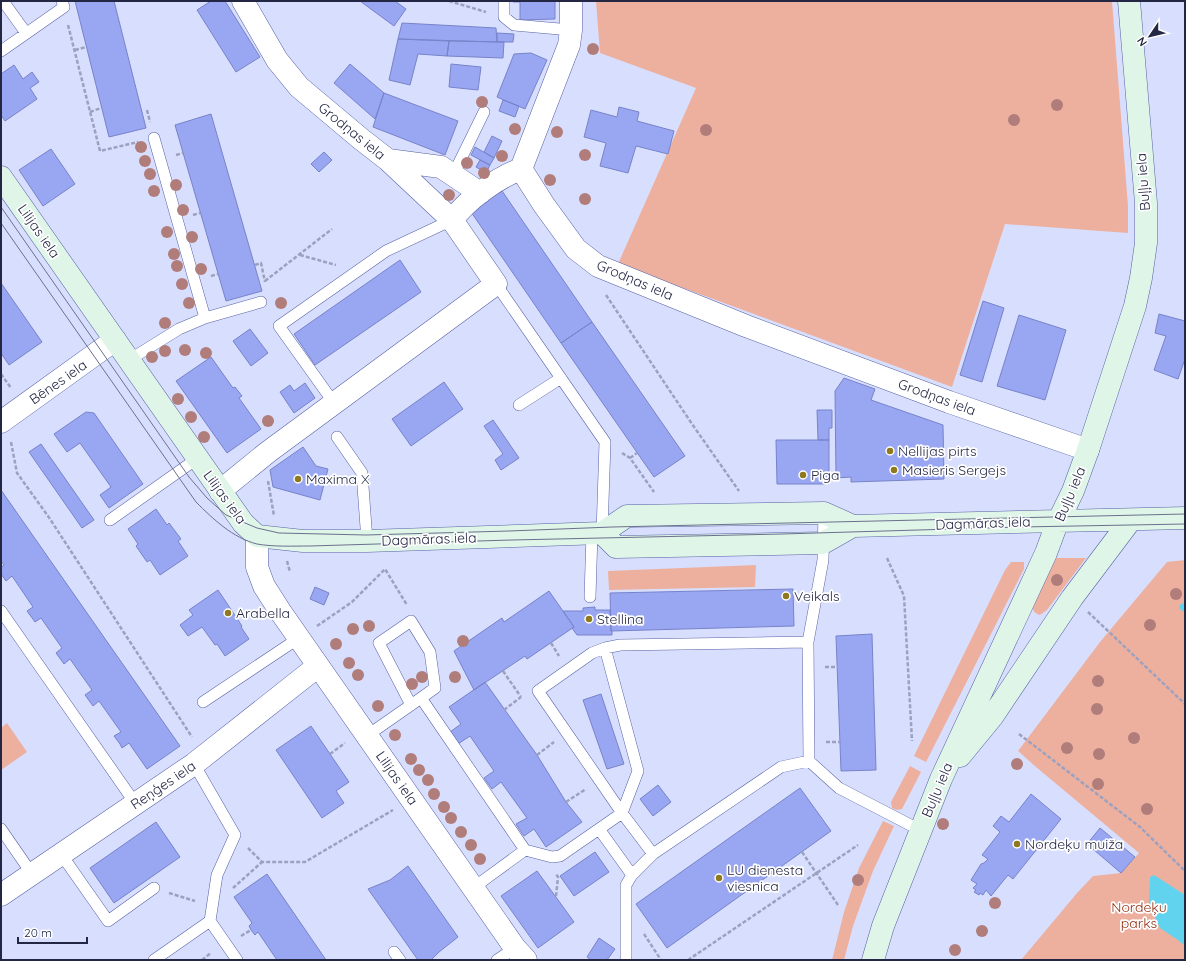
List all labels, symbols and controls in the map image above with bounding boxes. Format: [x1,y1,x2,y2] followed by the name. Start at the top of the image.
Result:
[1130,16,1170,56] north arrow
[1134,34,1150,49] text: N
[315,98,389,164] street label: Grodņas iela
[1132,152,1154,212] street label: Buļļu iela
[14,200,64,262] street label: Lilijas iela
[594,256,676,304] street label: Grodņas iela
[26,356,90,408] street label: Bēnes iela
[896,375,978,419] street label: Grodņas iela
[898,442,977,460] place label: Nellijas pirts
[885,446,895,456] marker: Nellijas pirts
[902,461,1006,479] place label: Masieris Sergejs
[1050,464,1090,524] street label: Buļļu iela
[889,465,899,475] marker: Masieris Sergejs
[811,466,840,484] place label: Piga
[200,467,250,527] street label: Lilijas iela
[306,470,370,488] place label: Maxima X
[798,470,808,480] marker: Piga
[293,474,303,484] marker: Maxima X
[935,512,1031,534] street label: Dagmāras iela
[381,528,477,550] street label: Dagmāras iela
[794,587,840,605] place label: Veikals
[781,591,791,601] marker: Veikals
[236,604,290,622] place label: Arabella
[223,608,233,618] marker: Arabella
[597,610,643,628] place label: Stellina
[584,614,594,624] marker: Stellina
[372,747,422,809] street label: Lilijas iela
[127,757,199,813] street label: Reņģes iela
[917,760,957,820] street label: Buļļu iela
[1025,835,1123,853] place label: Nordeķu muiža
[1012,839,1022,849] marker: Nordeķu muiža
[727,861,803,895] place label: LU dienesta viesnica
[714,873,724,883] marker: LU dienesta viesnica
[1111,898,1167,932] park label: Nordeķu parks
[18,919,87,945] scale bar
[24,925,52,940] text: 20 m

